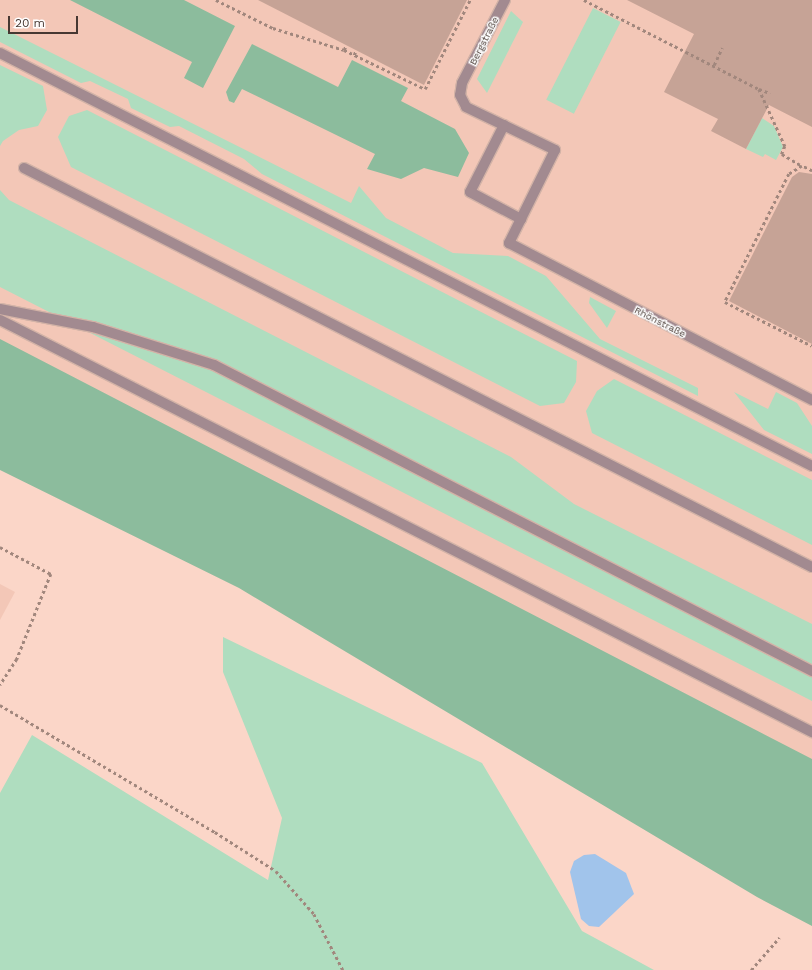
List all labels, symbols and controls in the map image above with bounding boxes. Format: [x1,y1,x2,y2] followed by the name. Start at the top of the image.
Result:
[10,8,80,34] scale bar
[467,15,501,67] street label: Bergstraße
[15,16,45,30] text: 20 m
[632,304,688,340] street label: Rhönstraße

